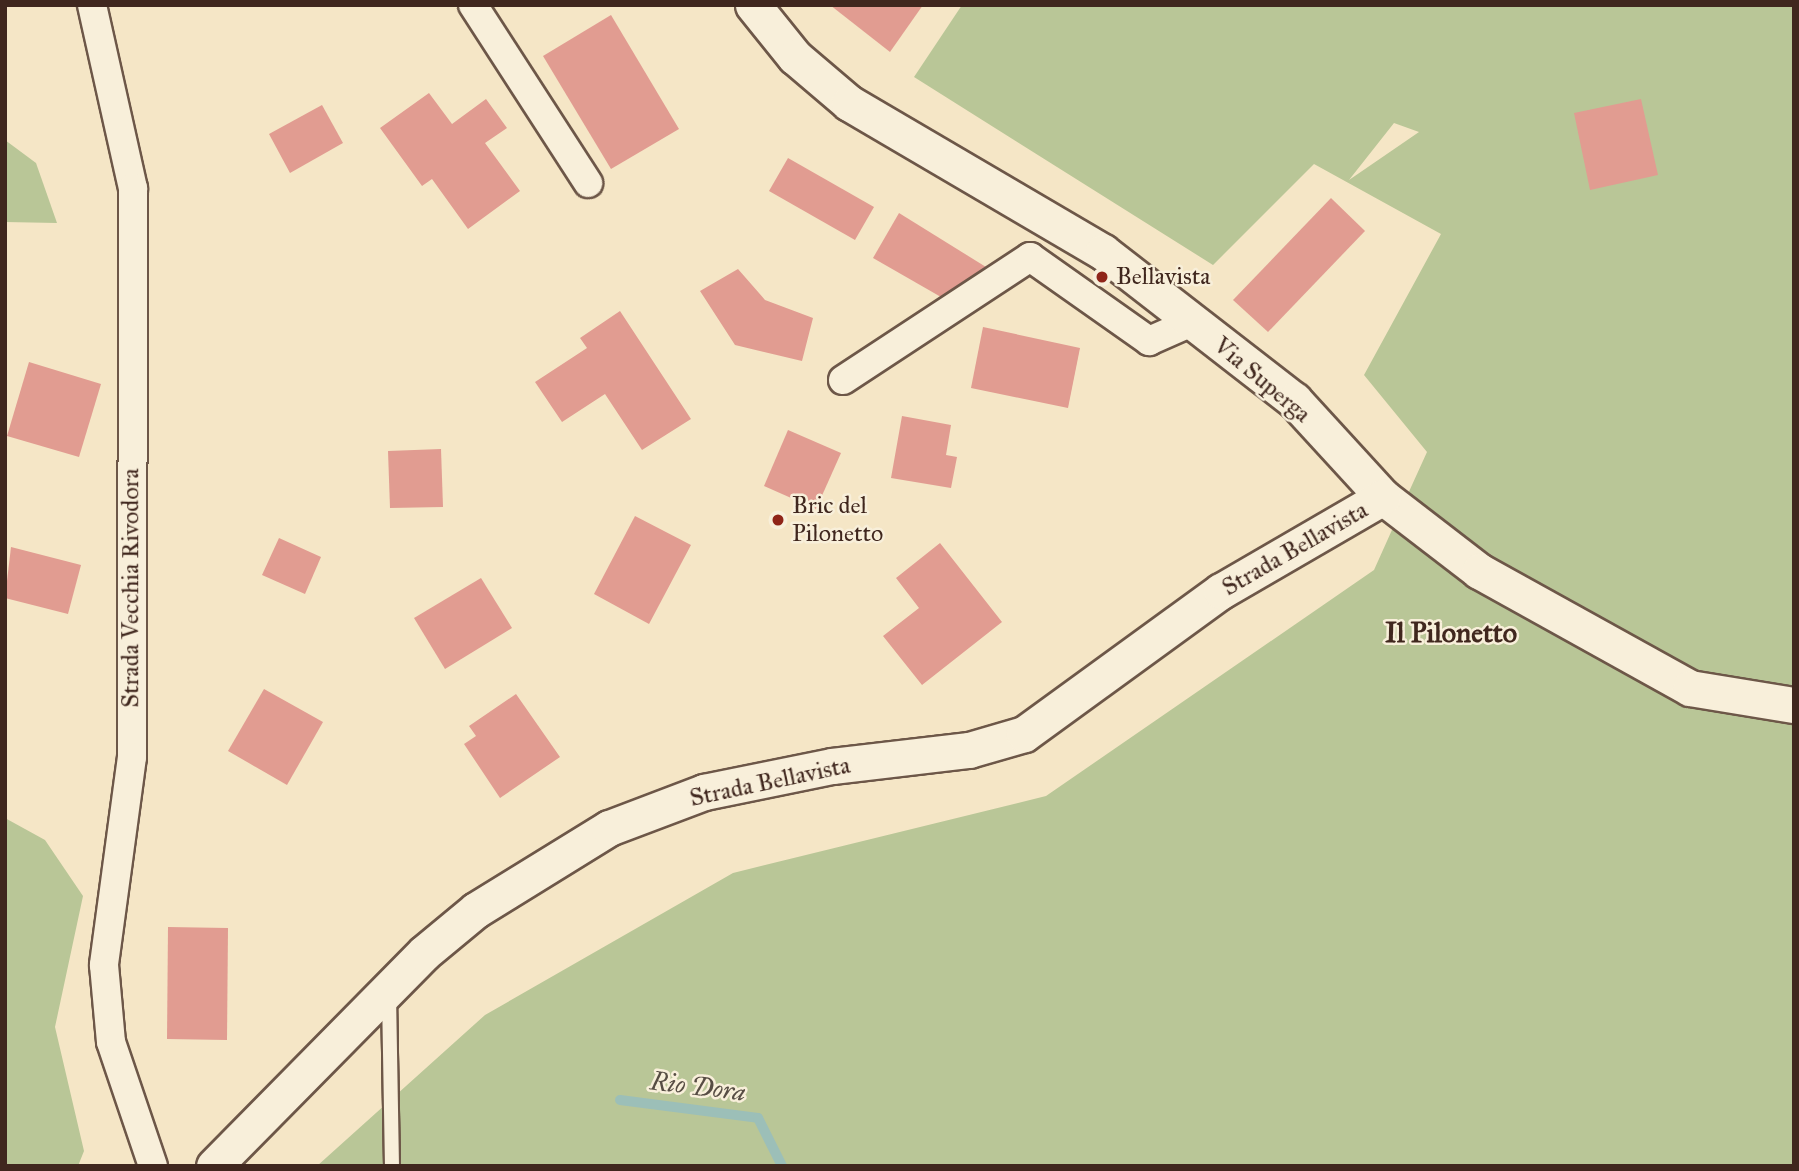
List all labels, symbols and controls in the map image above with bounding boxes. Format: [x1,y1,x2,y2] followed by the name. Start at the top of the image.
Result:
[1116,263,1210,291] place label: Bellavista
[1094,269,1110,285] marker: Bellavista
[1208,331,1316,429] street label: Via Superga
[117,468,145,708] street label: Strada Vecchia Rivodora
[792,492,883,548] place label: Bric del Pilonetto
[1217,496,1373,602] street label: Strada Bellavista
[770,512,786,528] marker: Bric del Pilonetto
[1385,616,1517,650] district label: Il Pilonetto
[687,751,853,813] street label: Strada Bellavista
[649,1066,747,1108] water label: Rio Dora

